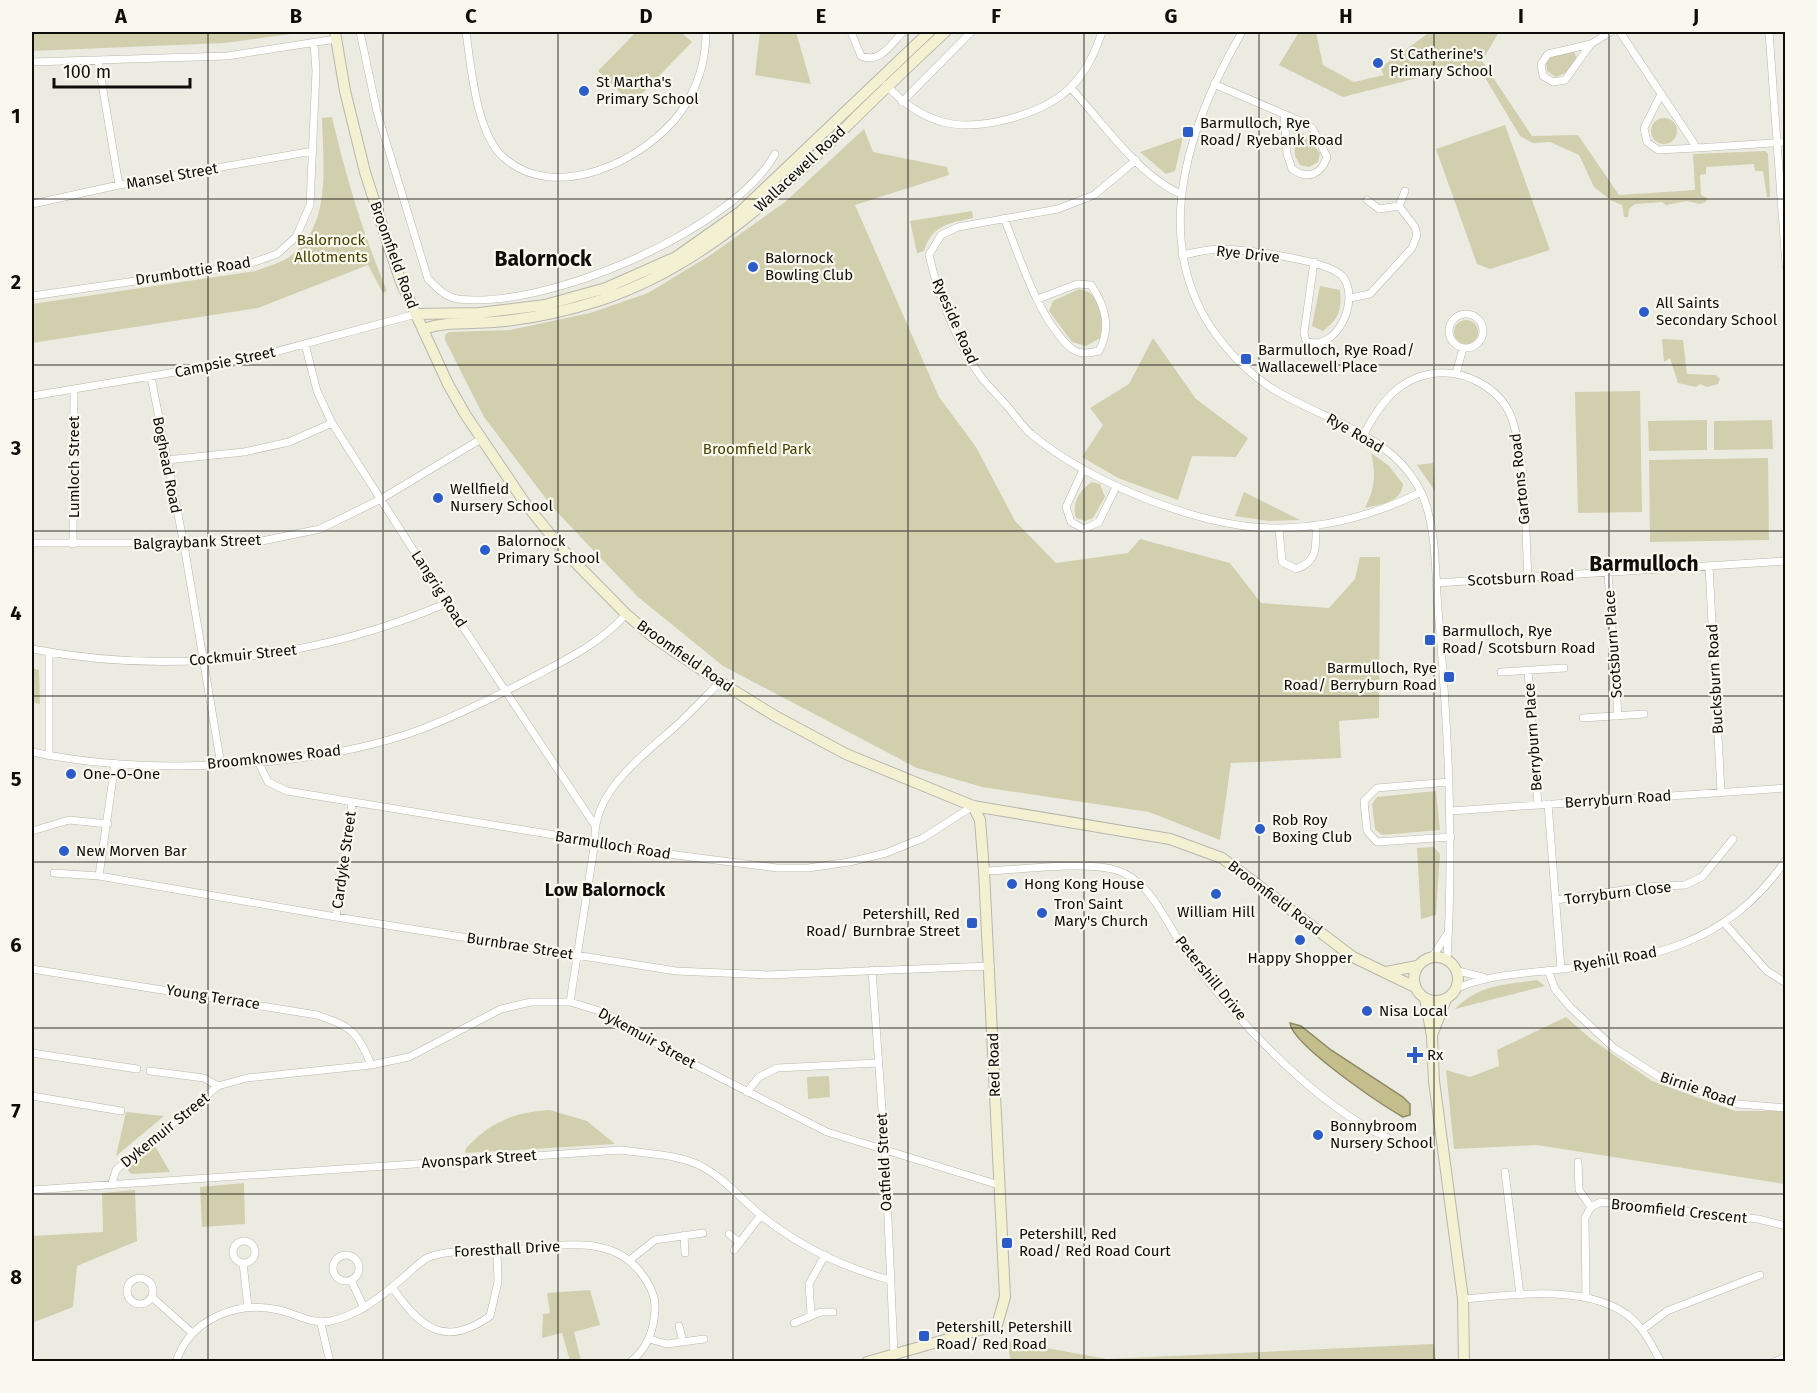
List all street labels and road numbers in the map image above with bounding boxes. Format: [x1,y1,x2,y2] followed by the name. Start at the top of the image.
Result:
[751,122,849,216] street label: Wallacewell Road
[125,159,220,193] street label: Mansel Street
[366,199,422,311] street label: Broomfield Road
[1215,242,1281,266] street label: Rye Drive
[134,253,252,289] street label: Drumbottie Road
[928,276,982,366] street label: Ryeside Road
[173,342,277,381] street label: Campsie Street
[1323,409,1387,457] street label: Rye Road
[65,415,83,518] street label: Lumloch Street
[149,415,185,515] street label: Boghead Road
[1506,432,1534,526] street label: Gartons Road
[133,531,262,553] street label: Balgraybank Street
[407,547,471,631] street label: Langrig Road
[1467,566,1575,590] street label: Scotsburn Road
[1600,589,1626,699] street label: Scotsburn Place
[633,616,737,696] street label: Broomfield Road
[1703,623,1727,735] street label: Bucksburn Road
[188,640,298,670] street label: Cockmuir Street
[1520,682,1546,792] street label: Berryburn Place
[206,741,342,773] street label: Broomknowes Road
[1564,786,1672,812] street label: Berryburn Road
[328,809,360,910] street label: Cardyke Street
[554,827,672,863] street label: Barmulloch Road
[1224,857,1326,939] street label: Broomfield Road
[1564,878,1672,908] street label: Torryburn Close
[465,929,575,963] street label: Burnbrae Street
[1171,932,1251,1024] street label: Petershill Drive
[1572,943,1658,975] street label: Ryehill Road
[165,981,261,1013] street label: Young Terrace
[595,1004,700,1073] street label: Dykemuir Street
[984,1032,1004,1098] street label: Red Road
[1658,1068,1738,1110] street label: Birnie Road
[117,1088,213,1171] street label: Dykemuir Street
[872,1112,896,1212] street label: Oatfield Street
[421,1146,538,1172] street label: Avonspark Street
[1610,1195,1749,1227] street label: Broomfield Crescent
[453,1237,561,1261] street label: Foresthall Drive

